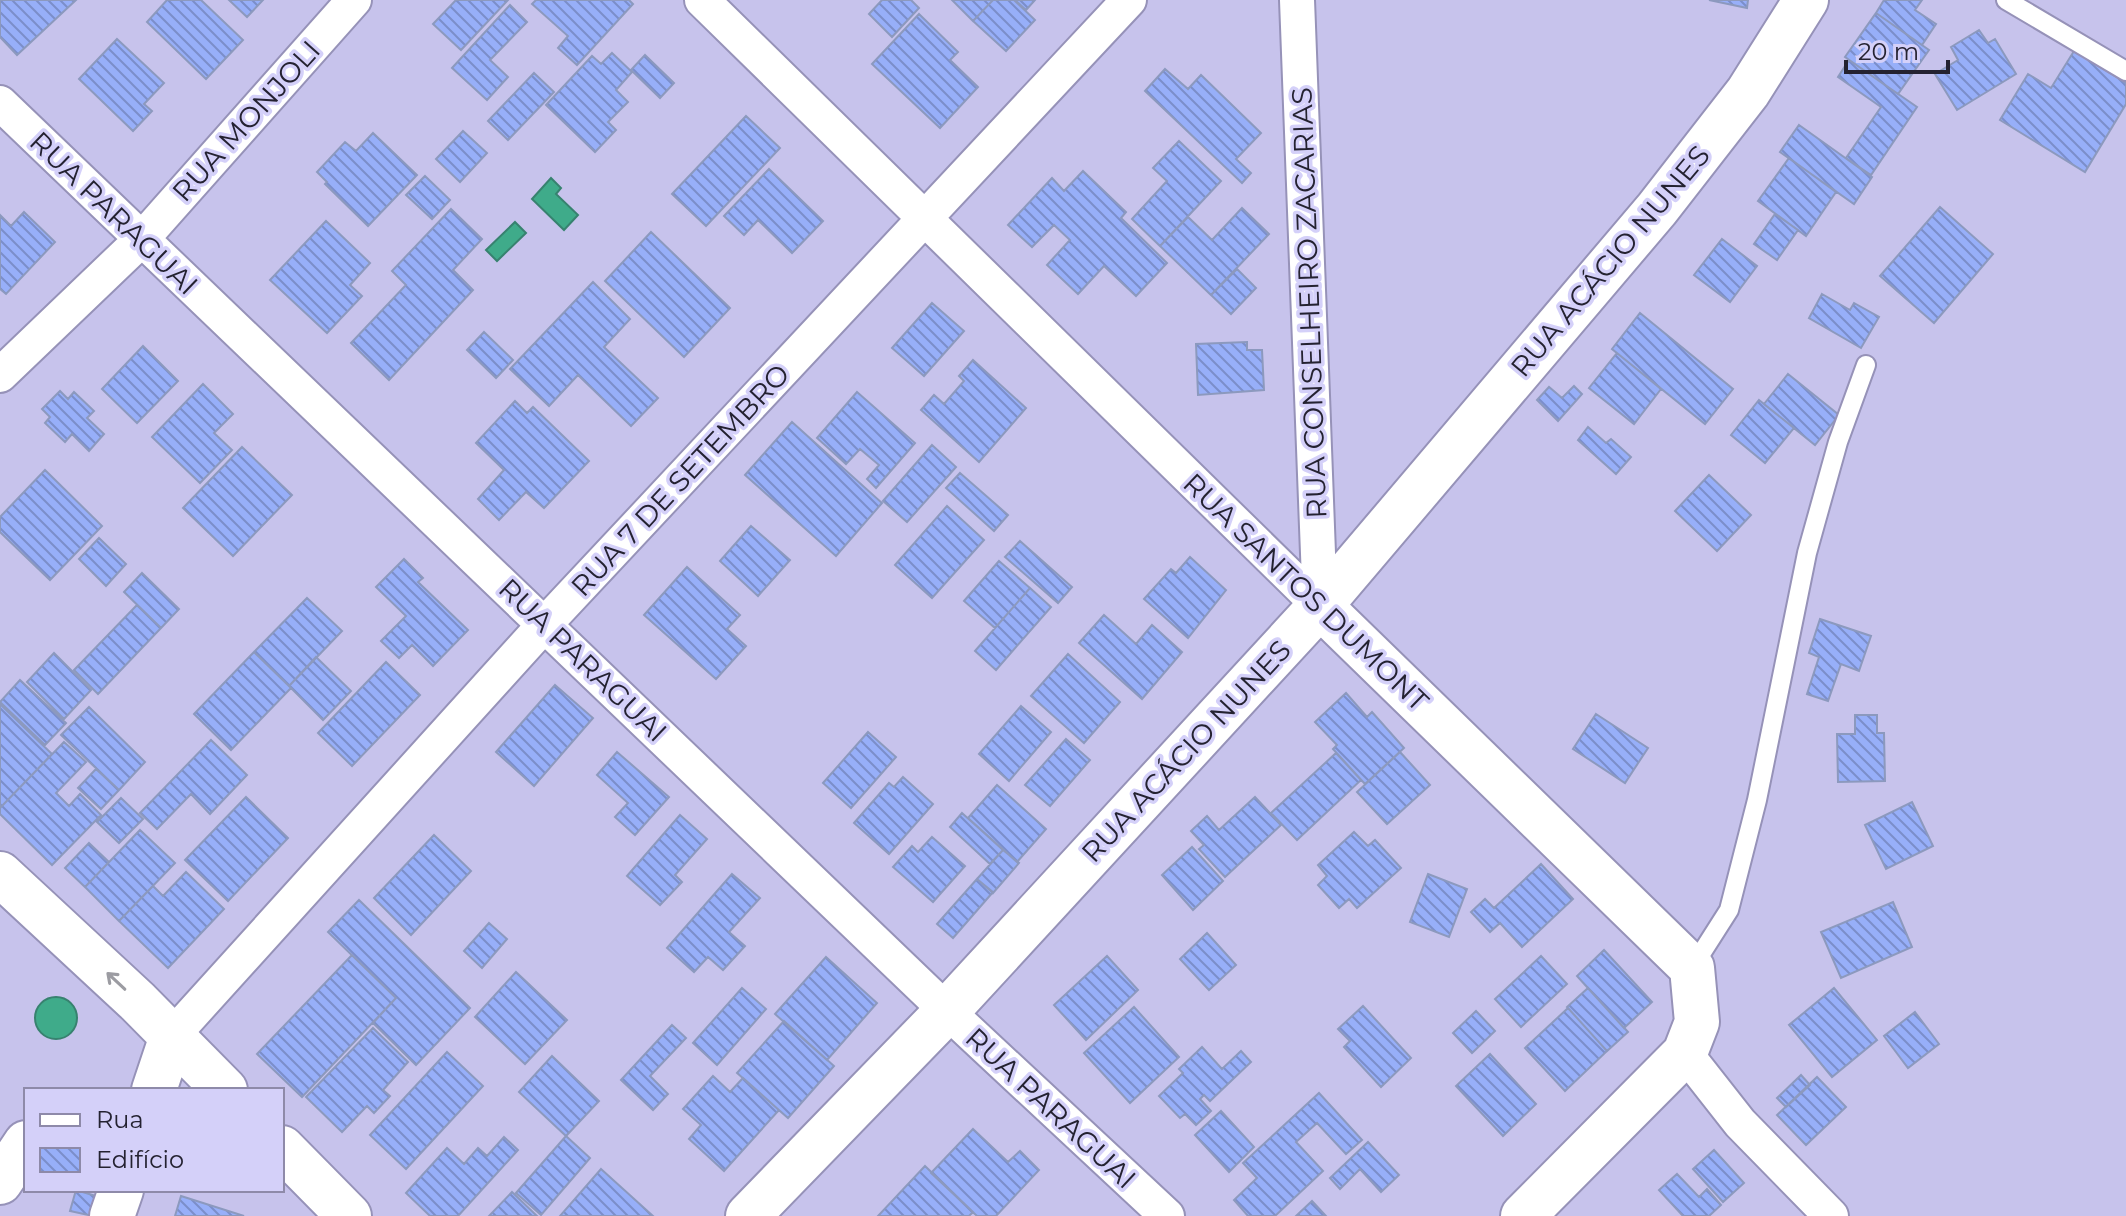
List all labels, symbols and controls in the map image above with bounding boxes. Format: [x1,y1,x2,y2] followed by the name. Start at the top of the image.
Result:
[1846,24,1948,74] scale bar
[165,33,327,209] street label: RUA MONJOLI
[1858,37,1919,66] text: 20 m
[1284,87,1334,519] street label: RUA CONSELHEIRO ZACARIAS
[23,124,205,302] street label: RUA PARAGUAI
[1503,139,1717,383] street label: RUA ACÁCIO NUNES
[564,357,796,603] street label: RUA 7 DE SETEMBRO
[1176,466,1436,718] street label: RUA SANTOS DUMONT
[492,571,674,749] street label: RUA PARAGUAI
[1074,633,1298,869] street label: RUA ACÁCIO NUNES
[106,972,126,991] one-way arrow
[959,1020,1143,1196] street label: RUA PARAGUAI
[24,1088,284,1192] legend
[96,1105,144,1134] text: Rua
[96,1145,184,1174] text: Edifício

